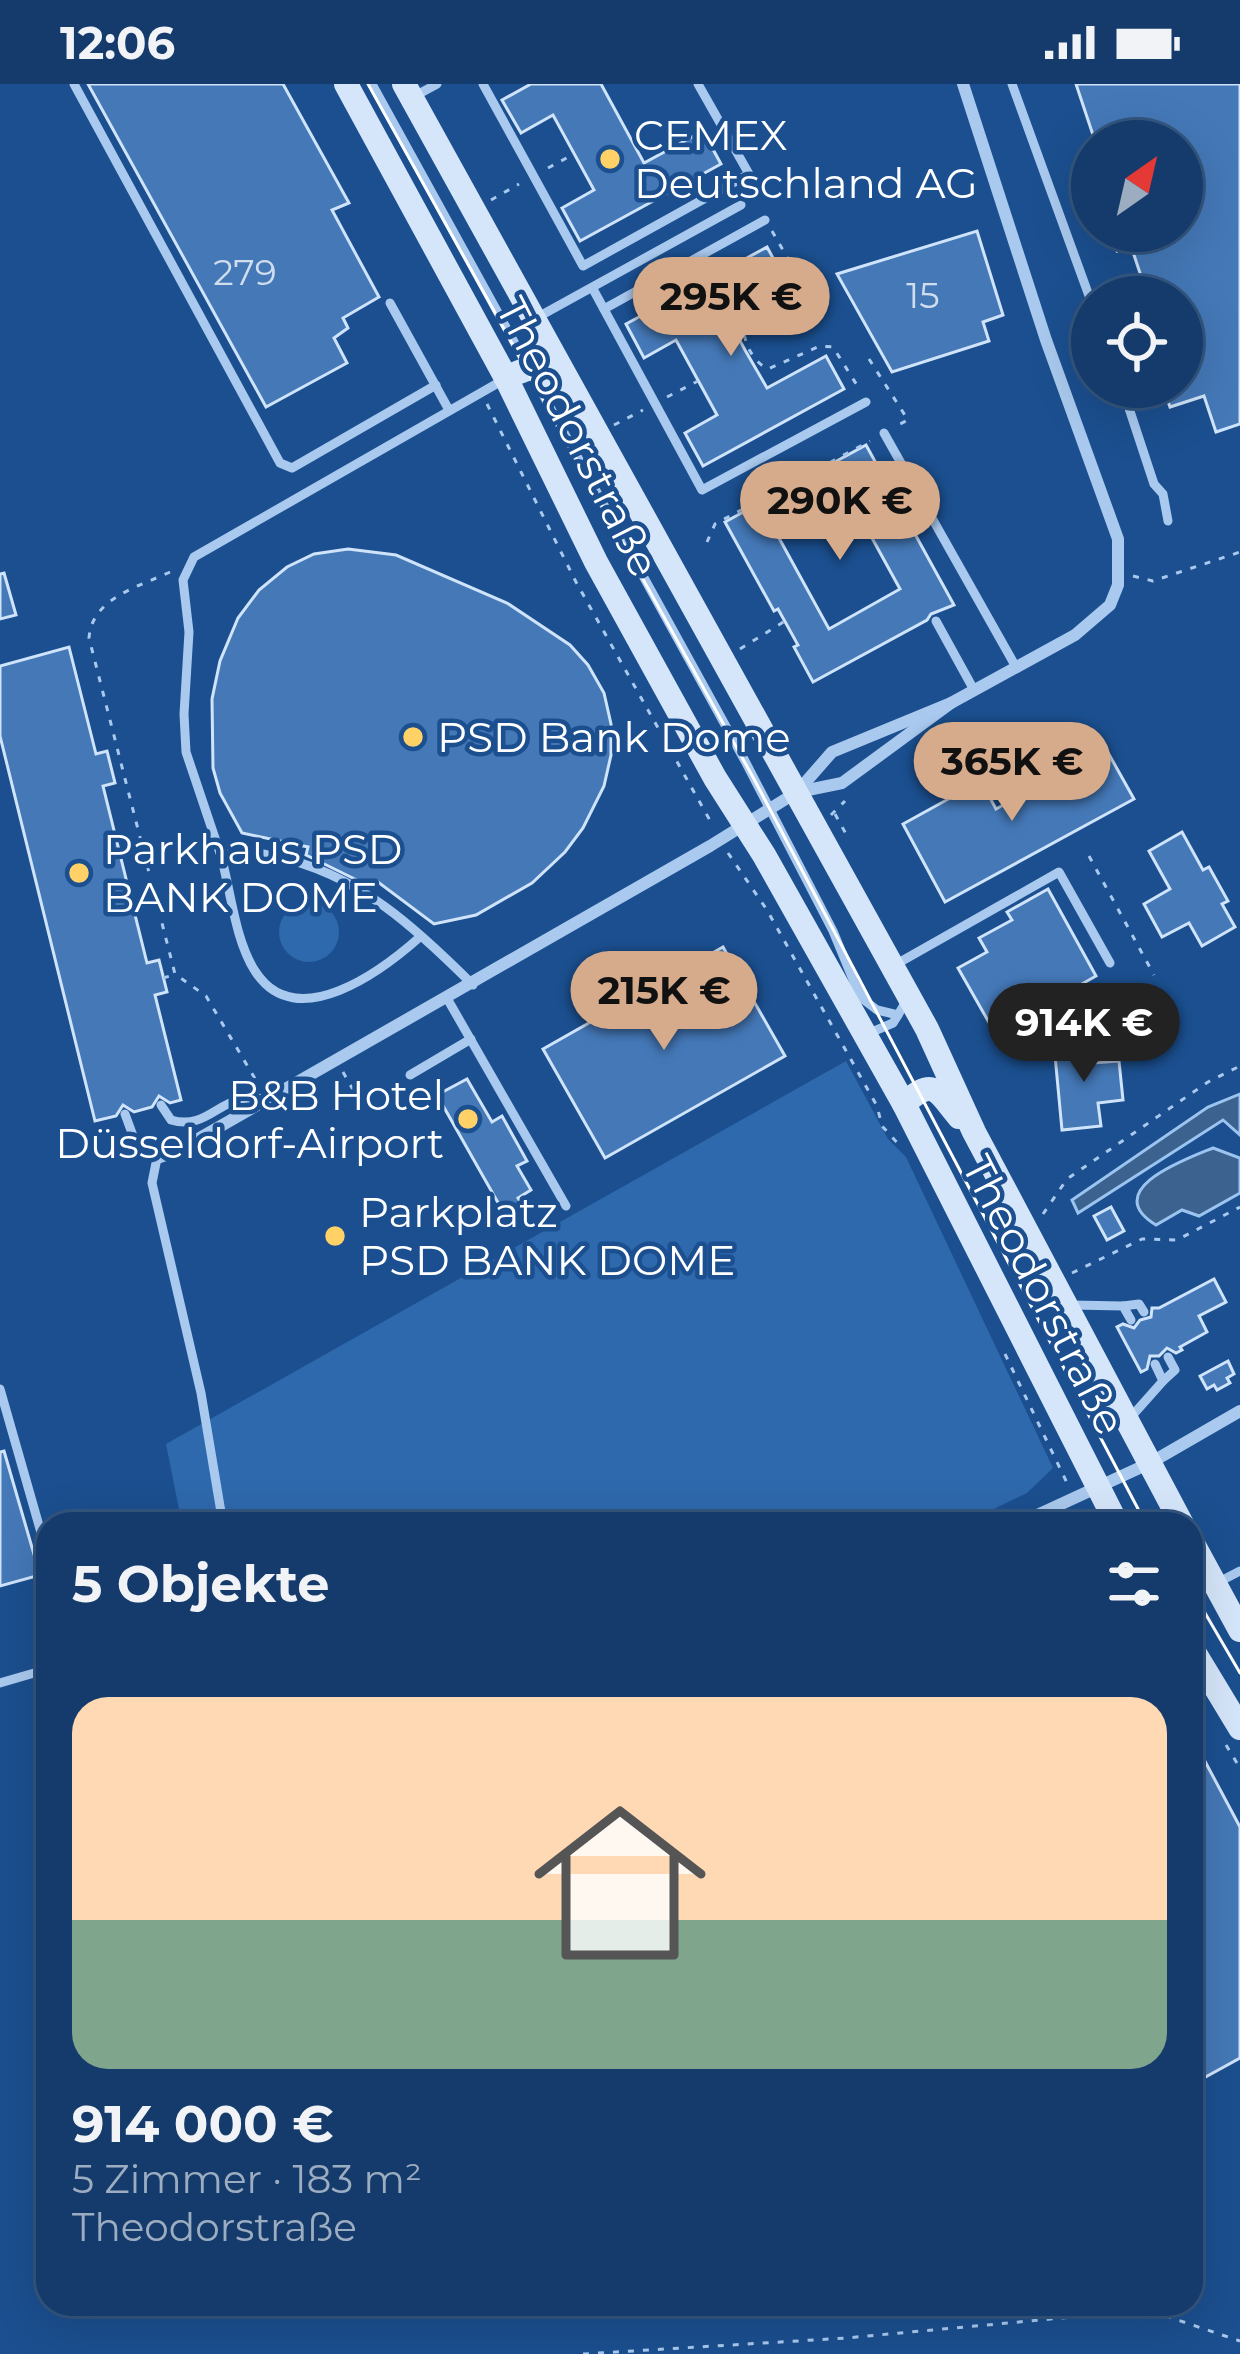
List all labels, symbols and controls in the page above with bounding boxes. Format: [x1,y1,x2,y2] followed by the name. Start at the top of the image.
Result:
[60,15,175,70] text: 12:06
[634,109,978,209] place label: CEMEX Deutschland AG
[1071,120,1203,252] north arrow
[1071,120,1203,408] map controls
[597,146,623,172] marker: CEMEX Deutschland AG
[213,250,277,294] house number: 279
[633,257,829,359] pin: 295K €
[660,272,802,320] text: 295K €
[906,273,940,317] house number: 15
[1071,276,1203,408] button: locate
[485,289,671,585] street label: Theodorstraße
[742,461,938,563] pin: 290K €
[767,476,913,524] text: 290K €
[437,711,791,763] place label: PSD Bank Dome
[914,722,1110,824] pin: 365K €
[400,724,426,750] marker: PSD Bank Dome
[941,737,1083,785] text: 365K €
[103,823,403,923] place label: Parkhaus PSD BANK DOME
[66,860,92,886] marker: Parkhaus PSD BANK DOME
[566,951,762,1053] pin: 215K €
[597,966,731,1014] text: 215K €
[986,983,1182,1085] pin: 914K €
[1015,998,1153,1046] text: 914K €
[55,1069,444,1169] place label: B&B Hotel Düsseldorf-Airport
[455,1106,481,1132] marker: B&B Hotel Düsseldorf-Airport
[951,1147,1137,1443] street label: Theodorstraße
[359,1186,735,1286] place label: Parkplatz PSD BANK DOME
[322,1223,348,1249] marker: Parkplatz PSD BANK DOME
[1101,1551,1167,1617] icon: filters
[72,1553,329,1615] text: 5 Objekte
[512,1775,728,1991] icon: home
[72,2093,334,2155] text: 914 000 €
[72,2155,422,2203] text: 5 Zimmer · 183 m²
[72,2203,357,2251] text: Theodorstraße

